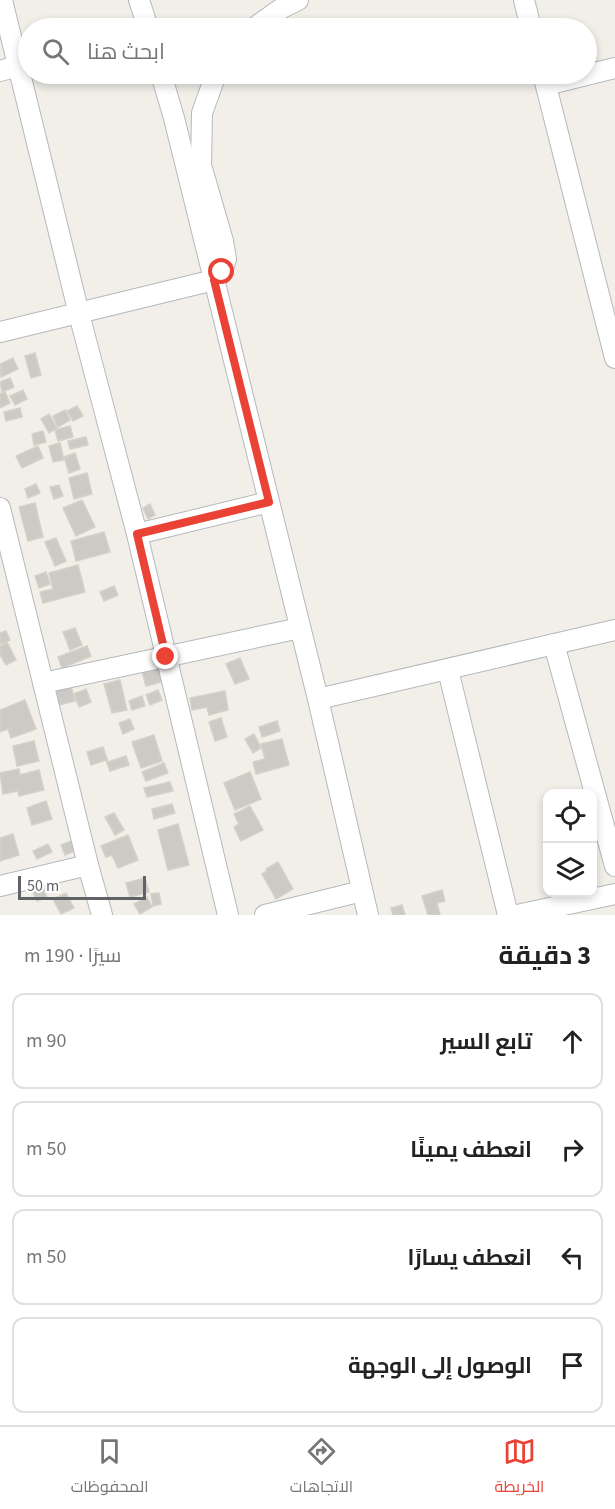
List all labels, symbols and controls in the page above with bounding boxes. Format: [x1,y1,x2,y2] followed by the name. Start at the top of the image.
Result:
[18,18,597,84] search box
[39,35,72,68] icon: search
[87,36,165,68] text: ابحث هنا
[208,258,234,284] route start
[152,643,178,669] route end
[543,789,597,897] map controls
[543,789,597,843] button: locate
[543,843,597,897] button: layers
[18,873,146,900] scale bar
[27,875,59,897] text: 50 m
[499,937,591,974] text: 3 دقيقة
[24,942,121,970] text: سيرًا · 190 m
[556,1025,589,1058] icon: ahead
[440,1026,532,1058] text: تابع السير
[26,1027,66,1055] text: 90 m
[556,1133,589,1166] icon: right
[410,1134,532,1166] text: انعطف يمينًا
[26,1135,66,1163] text: 50 m
[556,1241,589,1274] icon: left
[408,1242,532,1274] text: انعطف يسارًا
[26,1243,66,1271] text: 50 m
[556,1349,589,1382] icon: arrive
[348,1350,532,1382] text: الوصول إلى الوجهة
[71,1435,149,1501] tab: المحفوظات
[290,1435,353,1501] tab: الاتجاهات
[494,1435,544,1501] tab: الخريطة

